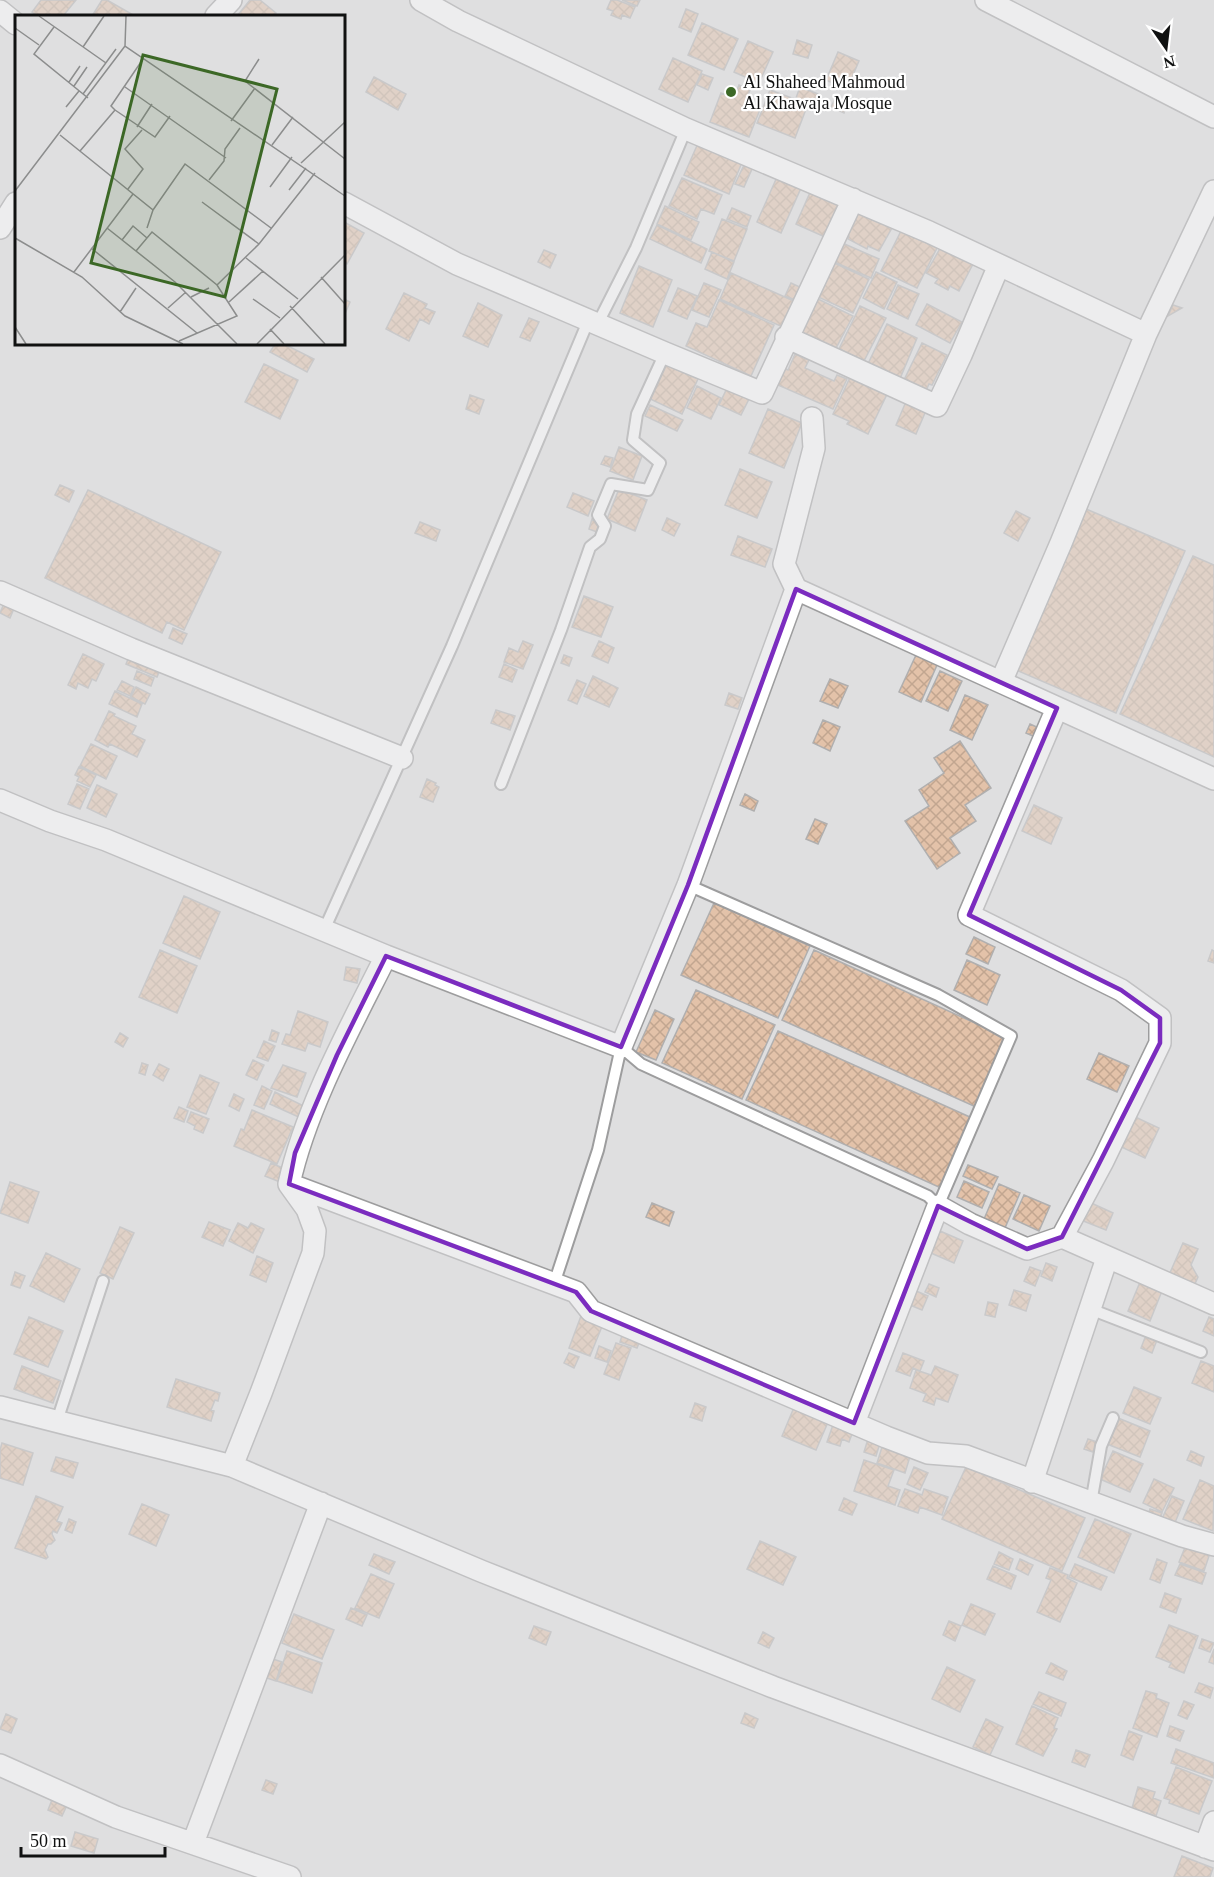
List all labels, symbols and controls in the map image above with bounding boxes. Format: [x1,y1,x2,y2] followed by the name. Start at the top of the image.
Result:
[15,15,345,345] inset map
[1136,18,1196,78] north arrow
[1161,52,1177,72] text: N
[743,72,905,113] place label: Al Shaheed Mahmoud Al Khawaja Mosque
[724,85,738,99] marker: Al Shaheed Mahmoud Al Khawaja Mosque
[21,1820,165,1858] scale bar
[30,1831,67,1851] text: 50 m

